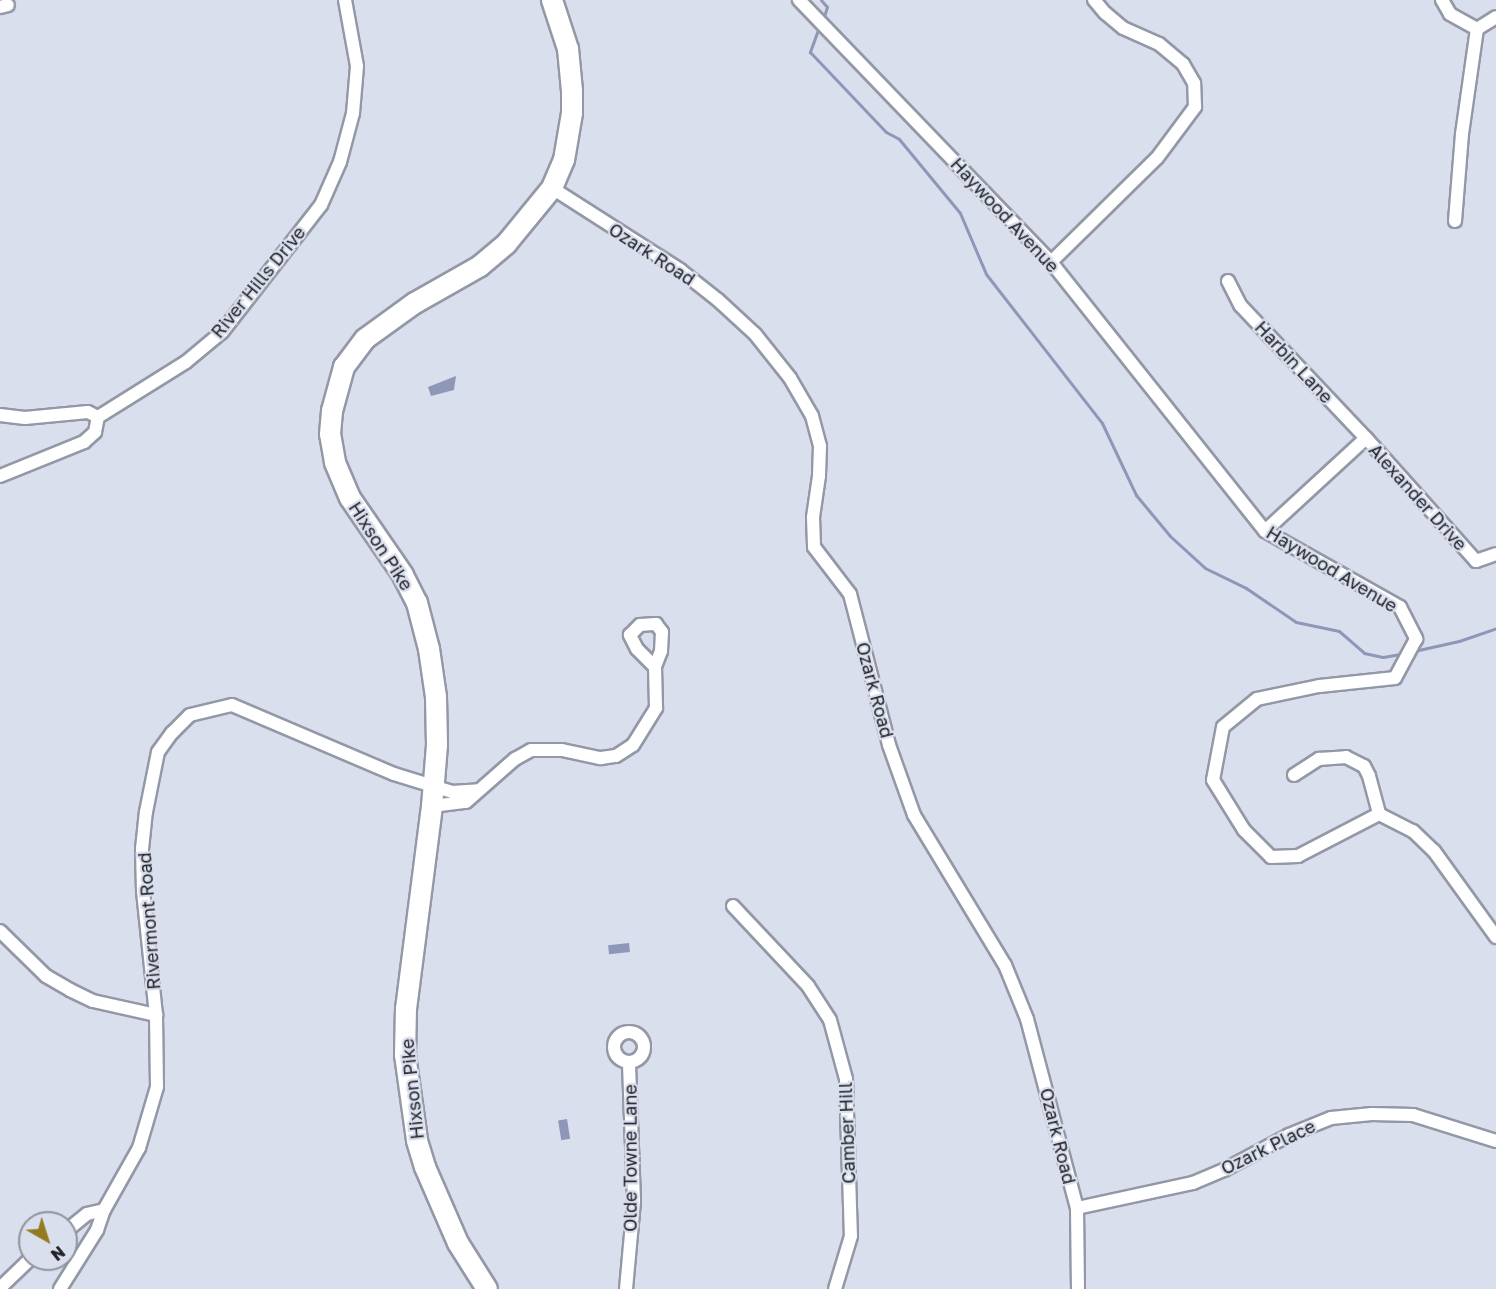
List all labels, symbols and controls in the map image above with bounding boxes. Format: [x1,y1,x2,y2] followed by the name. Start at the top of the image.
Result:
[946,153,1064,277] street label: Haywood Avenue
[605,218,699,290] street label: Ozark Road
[206,222,310,342] street label: River Hills Drive
[1250,316,1338,408] street label: Harbin Lane
[1364,439,1472,555] street label: Alexander Drive
[344,498,418,594] street label: Hixson Pike
[1263,521,1401,617] street label: Haywood Avenue
[852,640,898,740] street label: Ozark Road
[133,852,165,990] street label: Rivermont Road
[396,1038,428,1140] street label: Hixson Pike
[834,1082,860,1184] street label: Camber Hill
[619,1084,641,1232] street label: Olde Towne Lane
[1036,1086,1080,1186] street label: Ozark Road
[1217,1115,1319,1179] street label: Ozark Place
[18,1211,78,1271] north arrow
[47,1242,69,1265] text: N

